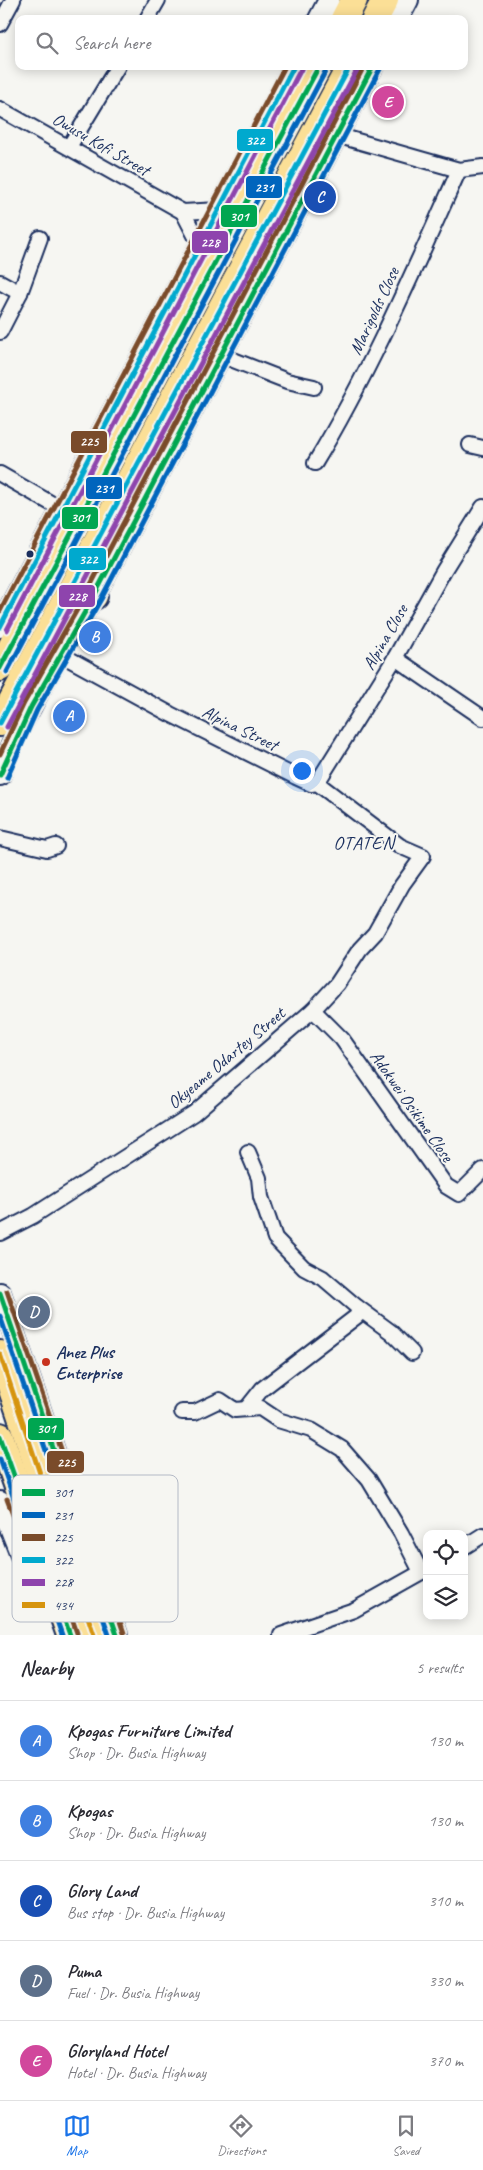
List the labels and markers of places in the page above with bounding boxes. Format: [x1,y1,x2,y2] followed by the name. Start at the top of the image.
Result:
[372,83,404,121] pin: E
[304,178,336,216] pin: C
[25,549,35,559] unlabelled marker
[79,618,111,656] pin: B
[53,697,85,735] pin: A
[18,1293,50,1331] pin: D
[56,1341,123,1384] place label: Anez Plus Enterprise
[40,1356,52,1368] marker: Anez Plus Enterprise

